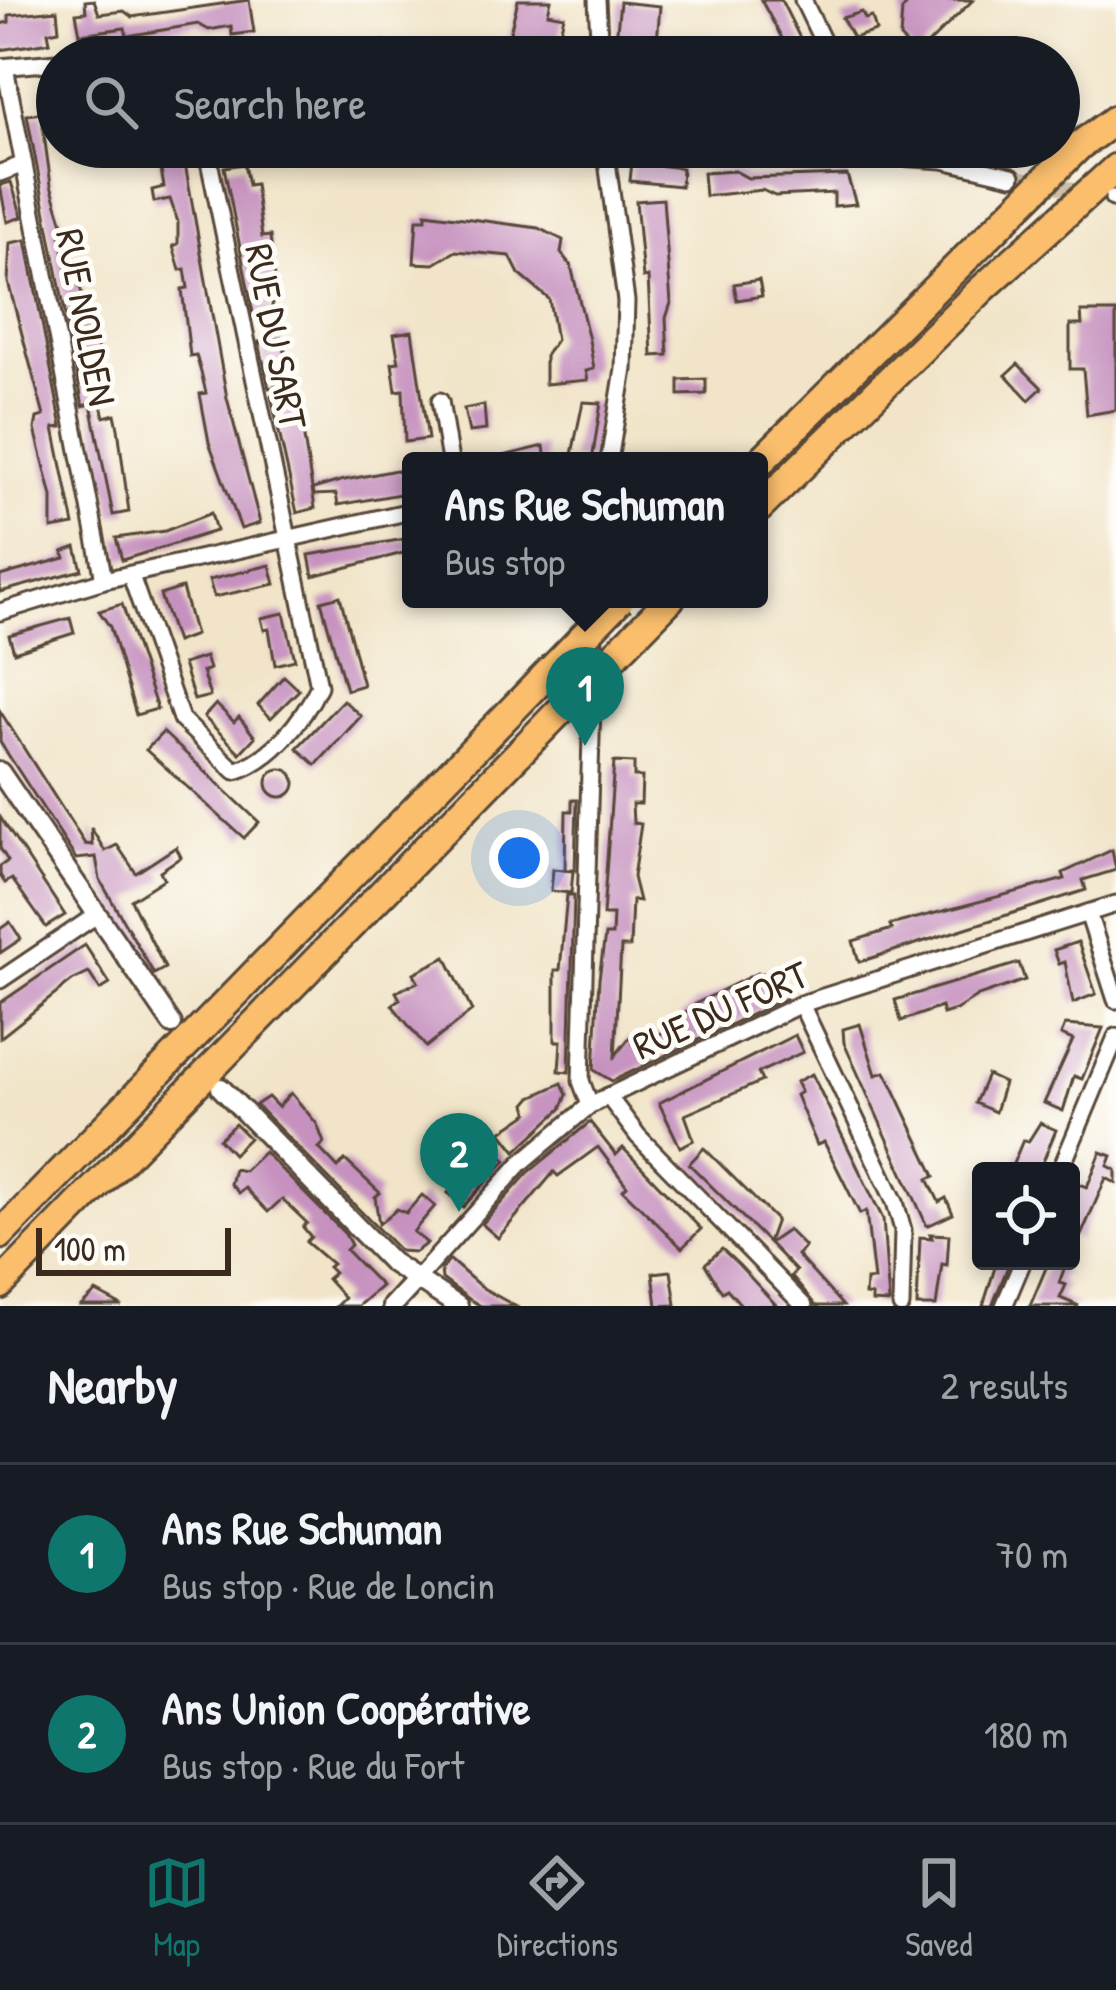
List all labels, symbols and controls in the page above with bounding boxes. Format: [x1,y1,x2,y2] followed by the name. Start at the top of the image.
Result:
[36,36,1080,168] search box
[78,69,144,135] icon: search
[174,72,366,133] text: Search here
[44,224,130,410] street label: RUE NOLDEN
[233,239,321,434] street label: RUE DU SART
[402,452,768,608] popup
[445,473,725,534] text: Ans Rue Schuman
[445,534,565,587] text: Bus stop
[546,647,624,746] pin: 1
[489,828,549,888] your location
[624,947,817,1071] street label: RUE DU FORT
[420,1113,498,1212] pin: 2
[972,1162,1080,1270] map controls
[972,1162,1080,1270] button: locate
[36,1222,231,1275] scale bar
[54,1227,126,1271] text: 100 m
[48,1350,178,1419] text: Nearby
[941,1358,1068,1411] text: 2 results
[162,1497,442,1558] text: Ans Rue Schuman
[80,1527,94,1580] text: 1
[996,1527,1068,1580] text: 70 m
[162,1558,495,1611] text: Bus stop · Rue de Loncin
[162,1677,531,1738] text: Ans Union Coopérative
[78,1707,96,1760] text: 2
[984,1707,1068,1760] text: 180 m
[162,1738,464,1791] text: Bus stop · Rue du Fort
[144,1850,210,1966] tab: Map
[497,1850,618,1966] tab: Directions
[905,1850,972,1966] tab: Saved

